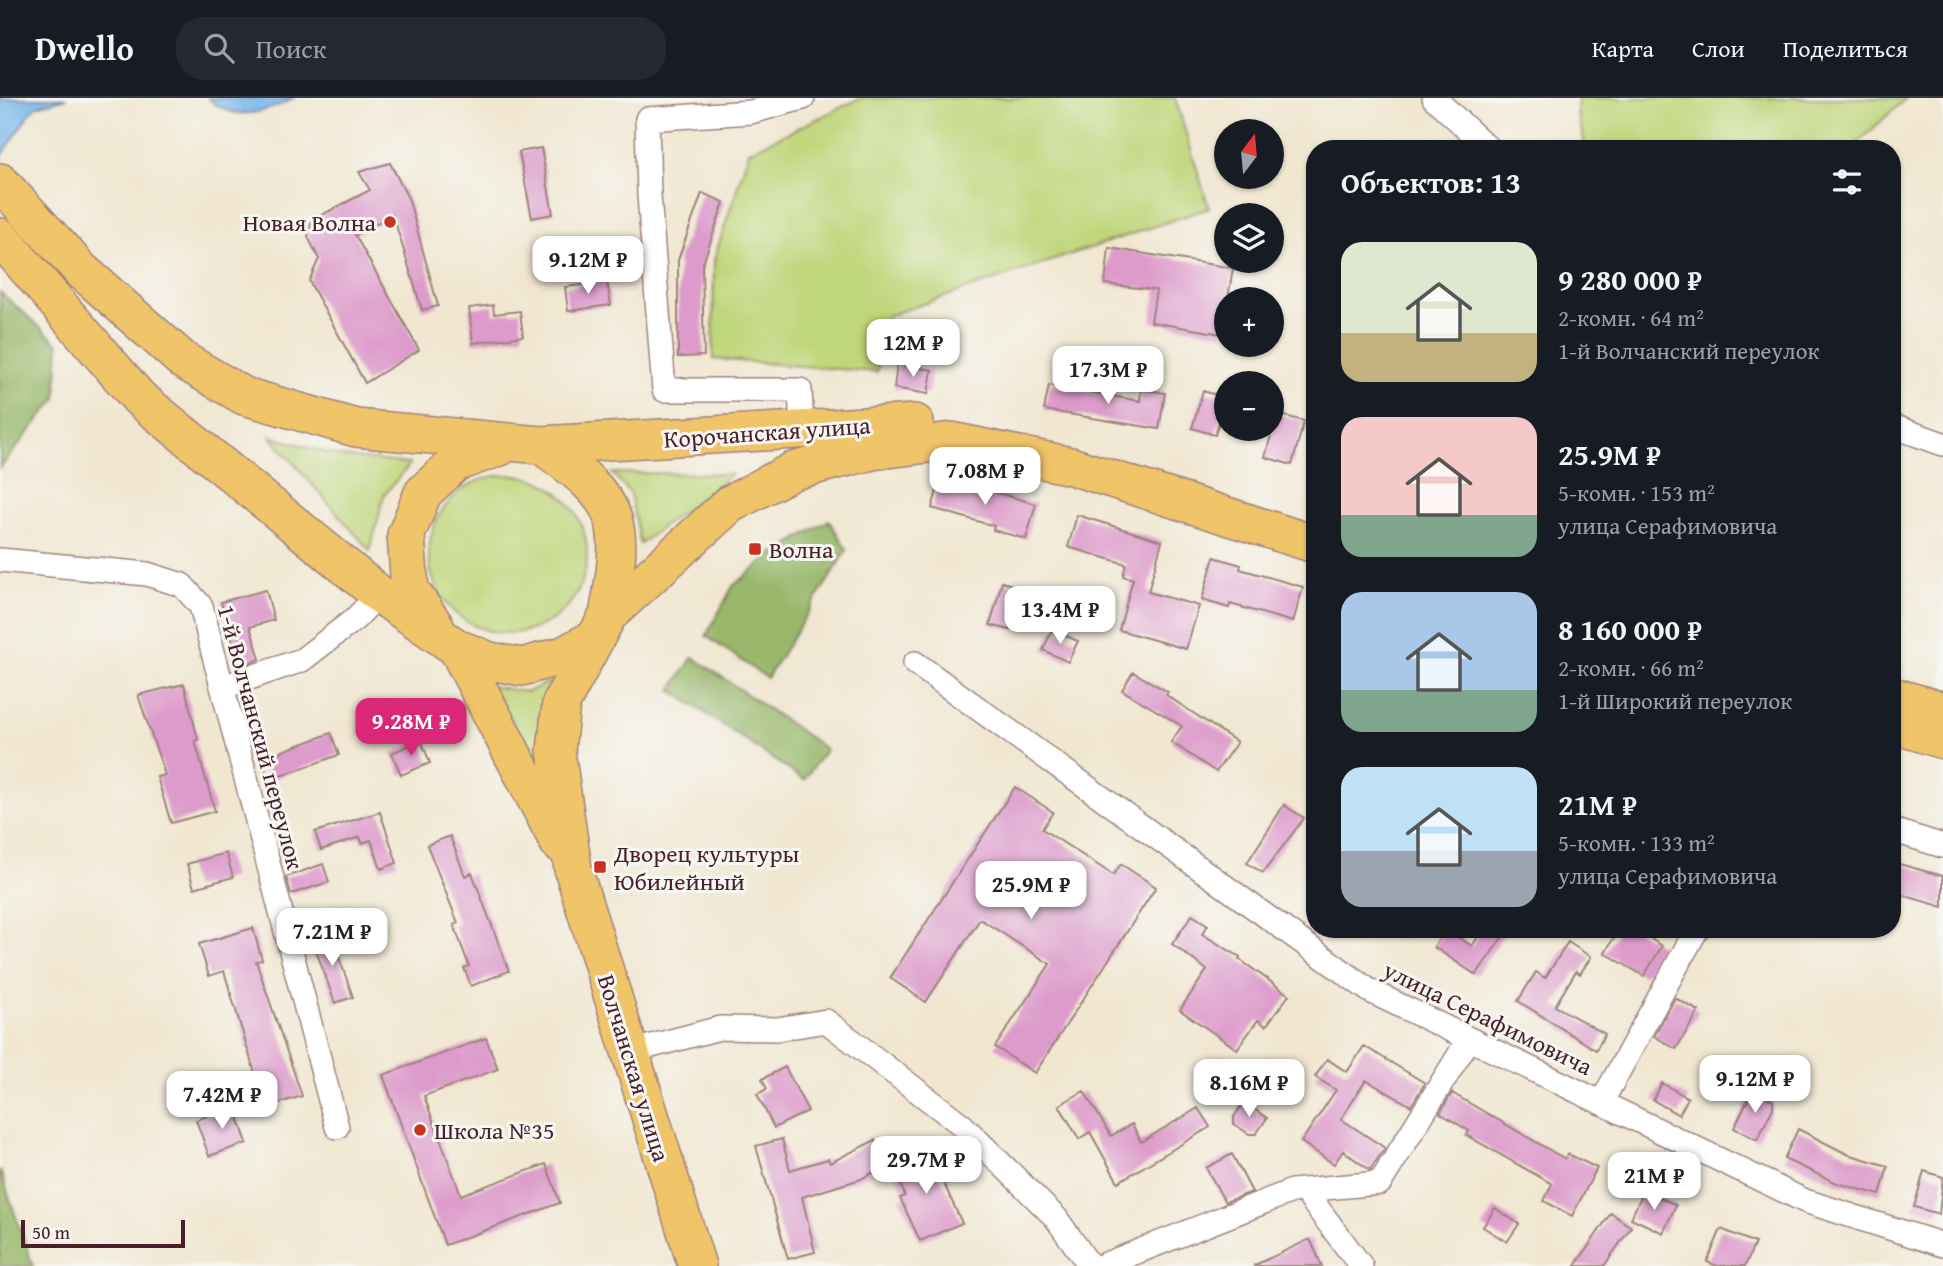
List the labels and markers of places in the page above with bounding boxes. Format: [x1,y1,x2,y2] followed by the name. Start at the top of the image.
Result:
[243,205,377,240] place label: Новая Волна
[382,214,398,230] marker: Новая Волна
[523,236,653,296] pin: 9.12M ₽
[864,320,962,379] pin: 12M ₽
[1043,346,1173,406] pin: 17.3M ₽
[920,448,1050,507] pin: 7.08M ₽
[769,532,834,567] place label: Волна
[747,541,763,557] marker: Волна
[995,587,1125,646] pin: 13.4M ₽
[346,698,476,758] pin: 9.28M ₽
[613,836,800,899] place label: Дворец культуры Юбилейный
[592,859,608,875] marker: Дворец культуры Юбилейный
[966,862,1096,921] pin: 25.9M ₽
[267,908,397,968] pin: 7.21M ₽
[1690,1056,1820,1115] pin: 9.12M ₽
[1184,1060,1314,1119] pin: 8.16M ₽
[157,1072,287,1131] pin: 7.42M ₽
[434,1113,555,1148] place label: Школа №35
[412,1122,428,1138] marker: Школа №35
[861,1136,991,1196] pin: 29.7M ₽
[1605,1152,1703,1212] pin: 21M ₽

